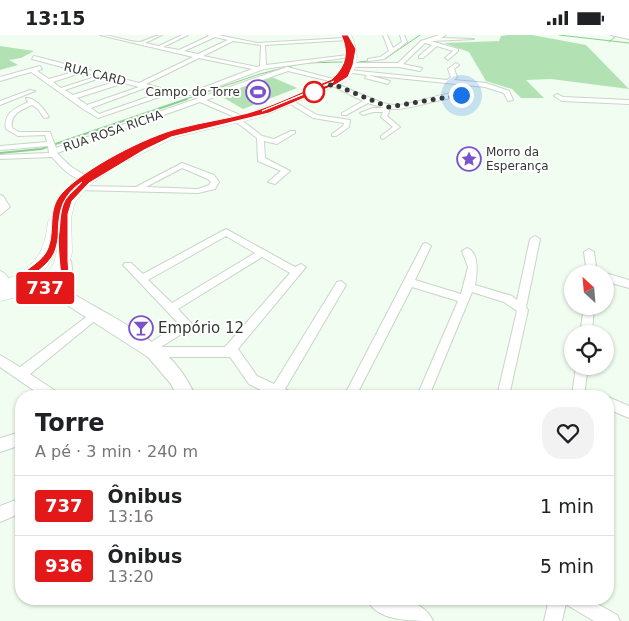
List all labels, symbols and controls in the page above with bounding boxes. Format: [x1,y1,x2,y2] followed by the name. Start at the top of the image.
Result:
[25,7,85,29] text: 13:15
[63,60,127,88] street label: RUA CARD
[245,79,271,105] sports icon: Campo do Torre
[303,81,325,103] unlabelled marker
[449,83,474,108] your location
[146,85,240,99] place label: Campo do Torre
[61,107,165,155] street label: RUA ROSA RICHA
[486,145,549,173] place label: Morro da Esperança
[456,146,482,172] place icon: Morro da Esperança
[564,265,614,315] north arrow
[564,265,614,375] map controls
[16,272,74,304] line badge: 737
[26,277,64,298] text: 737
[128,315,154,341] bar icon: Empório 12
[158,319,244,337] place label: Empório 12
[564,325,614,375] button: locate
[542,407,594,459] button: heart
[35,409,105,437] text: Torre
[35,442,198,461] text: A pé · 3 min · 240 m
[108,485,182,507] text: Ônibus
[45,495,83,516] text: 737
[540,495,594,517] text: 1 min
[108,507,154,526] text: 13:16
[108,545,182,567] text: Ônibus
[45,555,83,576] text: 936
[540,555,594,577] text: 5 min
[108,567,154,586] text: 13:20

